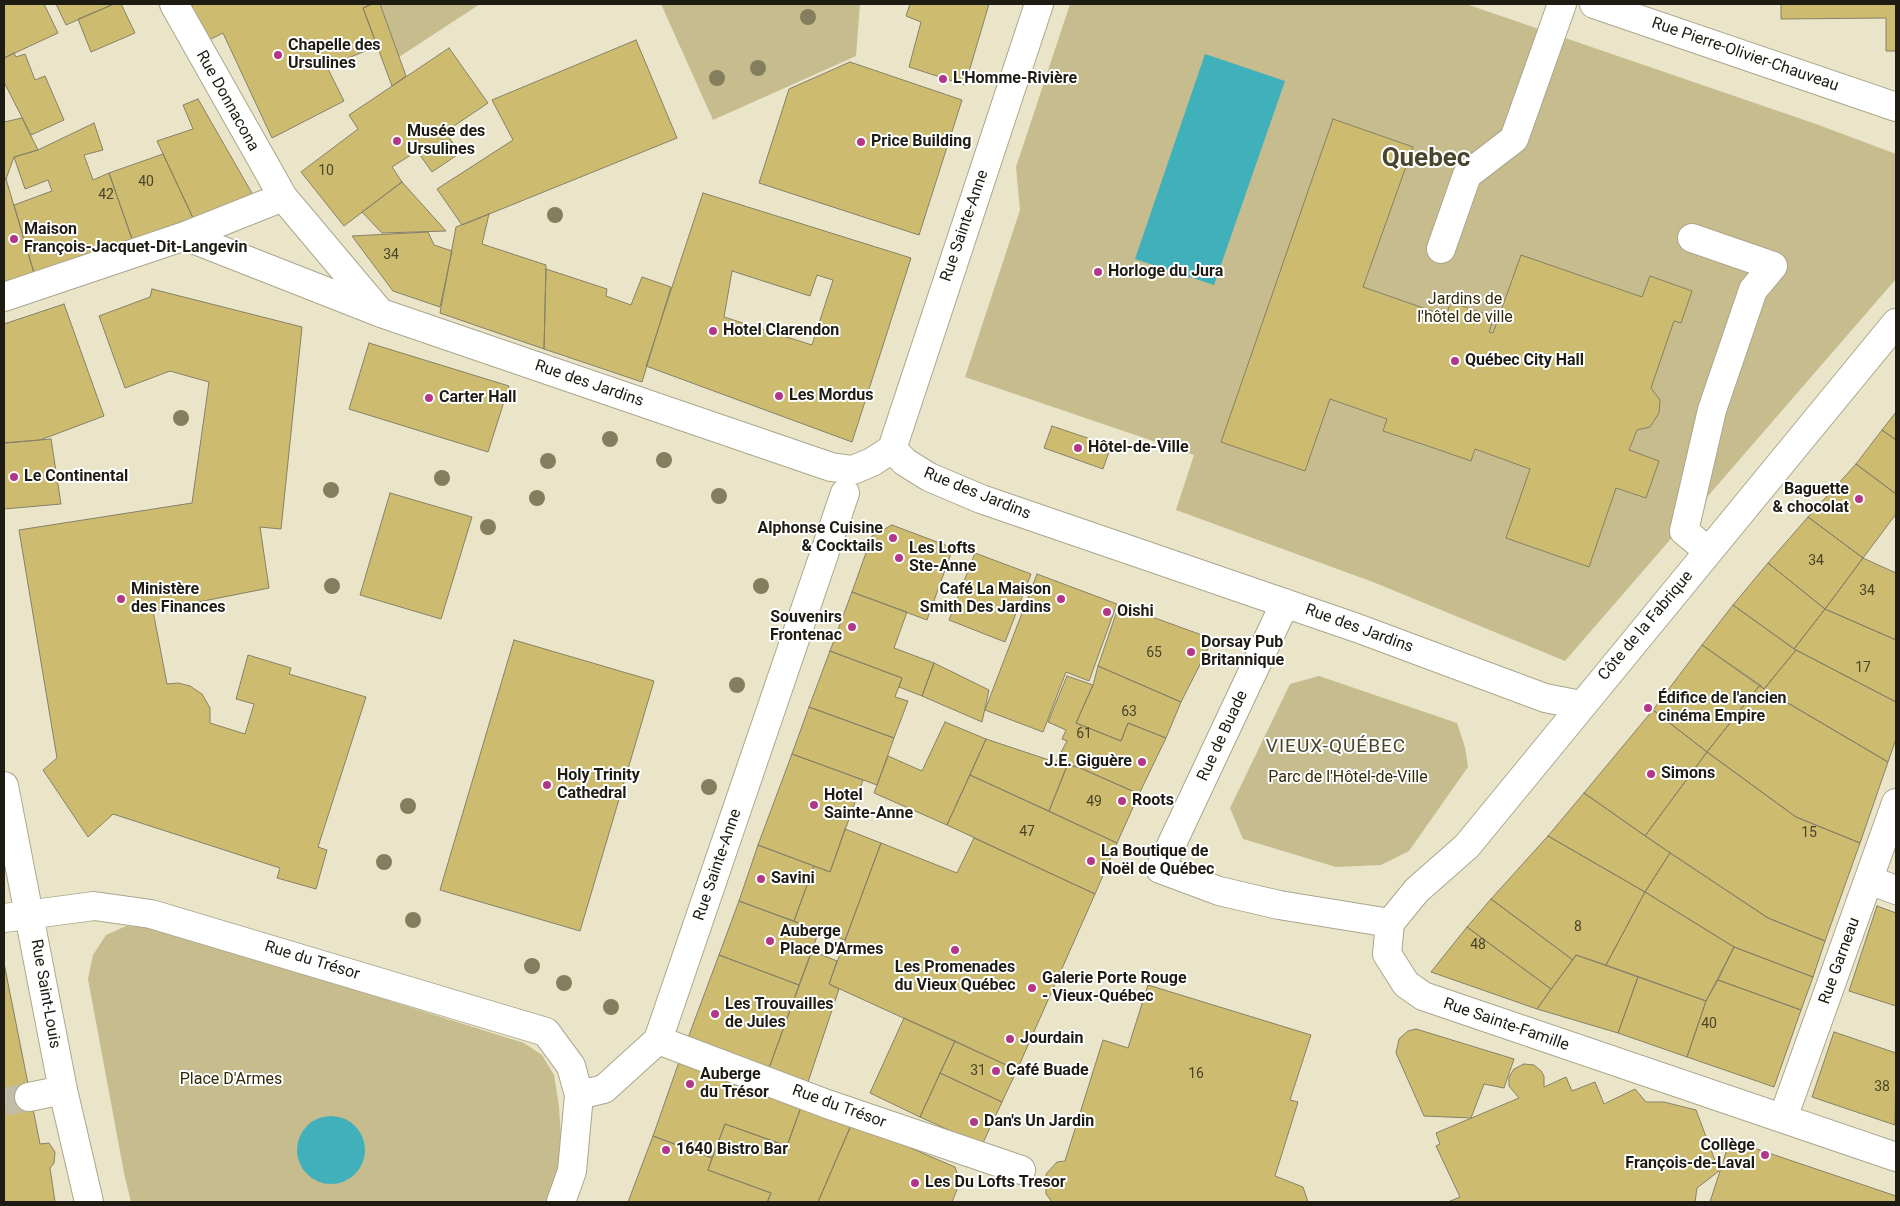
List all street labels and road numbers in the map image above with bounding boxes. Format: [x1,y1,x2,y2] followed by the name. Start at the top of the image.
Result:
[1649,14,1841,96] street label: Rue Pierre-Olivier-Chauveau
[191,47,263,155] street label: Rue Donnacona
[937,168,993,284] street label: Rue Sainte-Anne
[532,356,646,412] street label: Rue des Jardins
[921,464,1033,524] street label: Rue des Jardins
[1595,567,1697,685] street label: Côte de la Fabrique
[1302,601,1416,657] street label: Rue des Jardins
[1194,688,1252,784] street label: Rue de Buade
[690,807,746,923] street label: Rue Sainte-Anne
[1815,915,1865,1007] street label: Rue Garneau
[262,937,362,985] street label: Rue du Trésor
[26,938,64,1050] street label: Rue Saint-Louis
[1441,994,1571,1056] street label: Rue Sainte-Famille
[789,1081,889,1133] street label: Rue du Trésor

